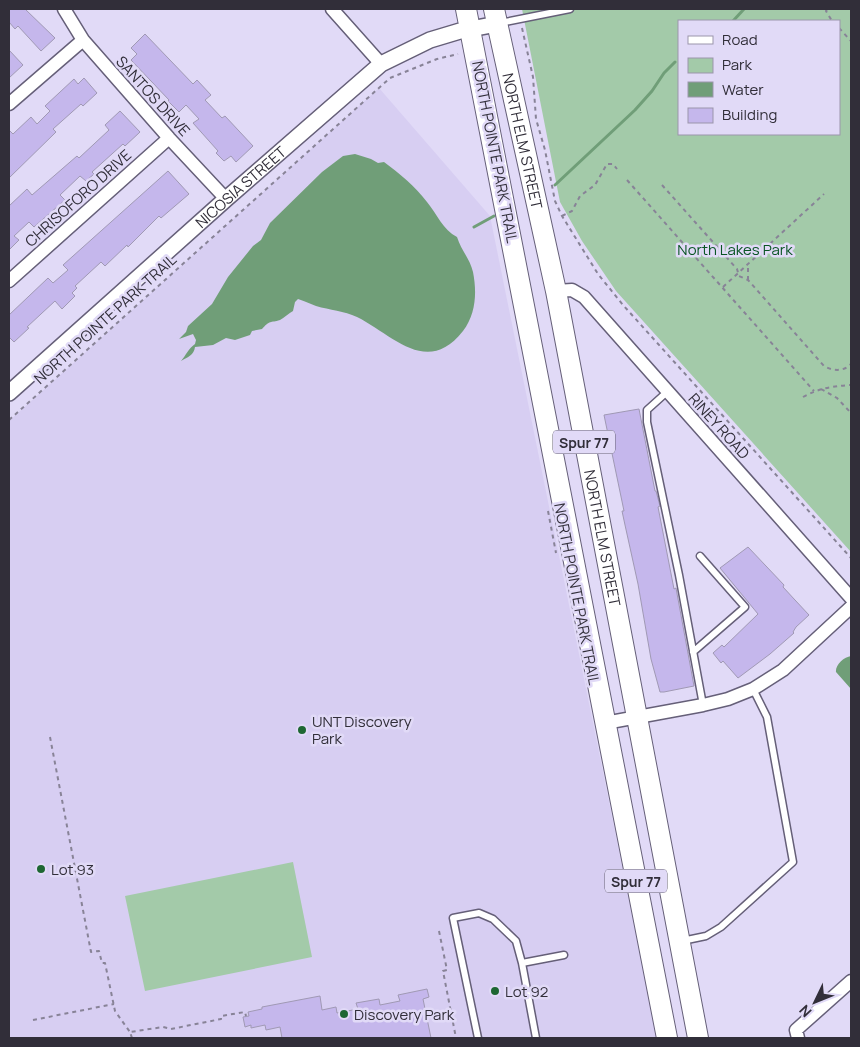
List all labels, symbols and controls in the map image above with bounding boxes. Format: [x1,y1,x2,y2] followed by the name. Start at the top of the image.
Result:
[678,20,840,135] legend
[722,29,758,50] text: Road
[111,51,195,141] street label: SANTOS DRIVE
[722,54,752,75] text: Park
[467,59,523,245] street label: NORTH POINTE PARK TRAIL
[498,71,548,211] street label: NORTH ELM STREET
[722,79,764,100] text: Water
[722,104,777,125] text: Building
[190,141,290,232] street label: NICOSIA STREET
[20,145,136,251] street label: CHRISOFORO DRIVE
[677,239,793,260] park label: North Lakes Park
[29,249,181,389] street label: NORTH POINTE PARK TRAIL
[684,388,754,464] street label: RINEY ROAD
[553,431,615,454] road number: Spur 77
[580,468,626,608] street label: NORTH ELM STREET
[549,501,605,687] street label: NORTH POINTE PARK TRAIL
[312,711,412,749] place label: UNT Discovery Park
[296,724,308,736] marker: UNT Discovery Park
[51,859,94,880] place label: Lot 93
[35,863,47,875] marker: Lot 93
[605,869,667,892] road number: Spur 77
[790,977,840,1027] north arrow
[505,981,548,1002] place label: Lot 92
[489,985,501,997] marker: Lot 92
[795,1001,816,1021] text: N
[354,1004,455,1025] place label: Discovery Park
[338,1008,350,1020] marker: Discovery Park

